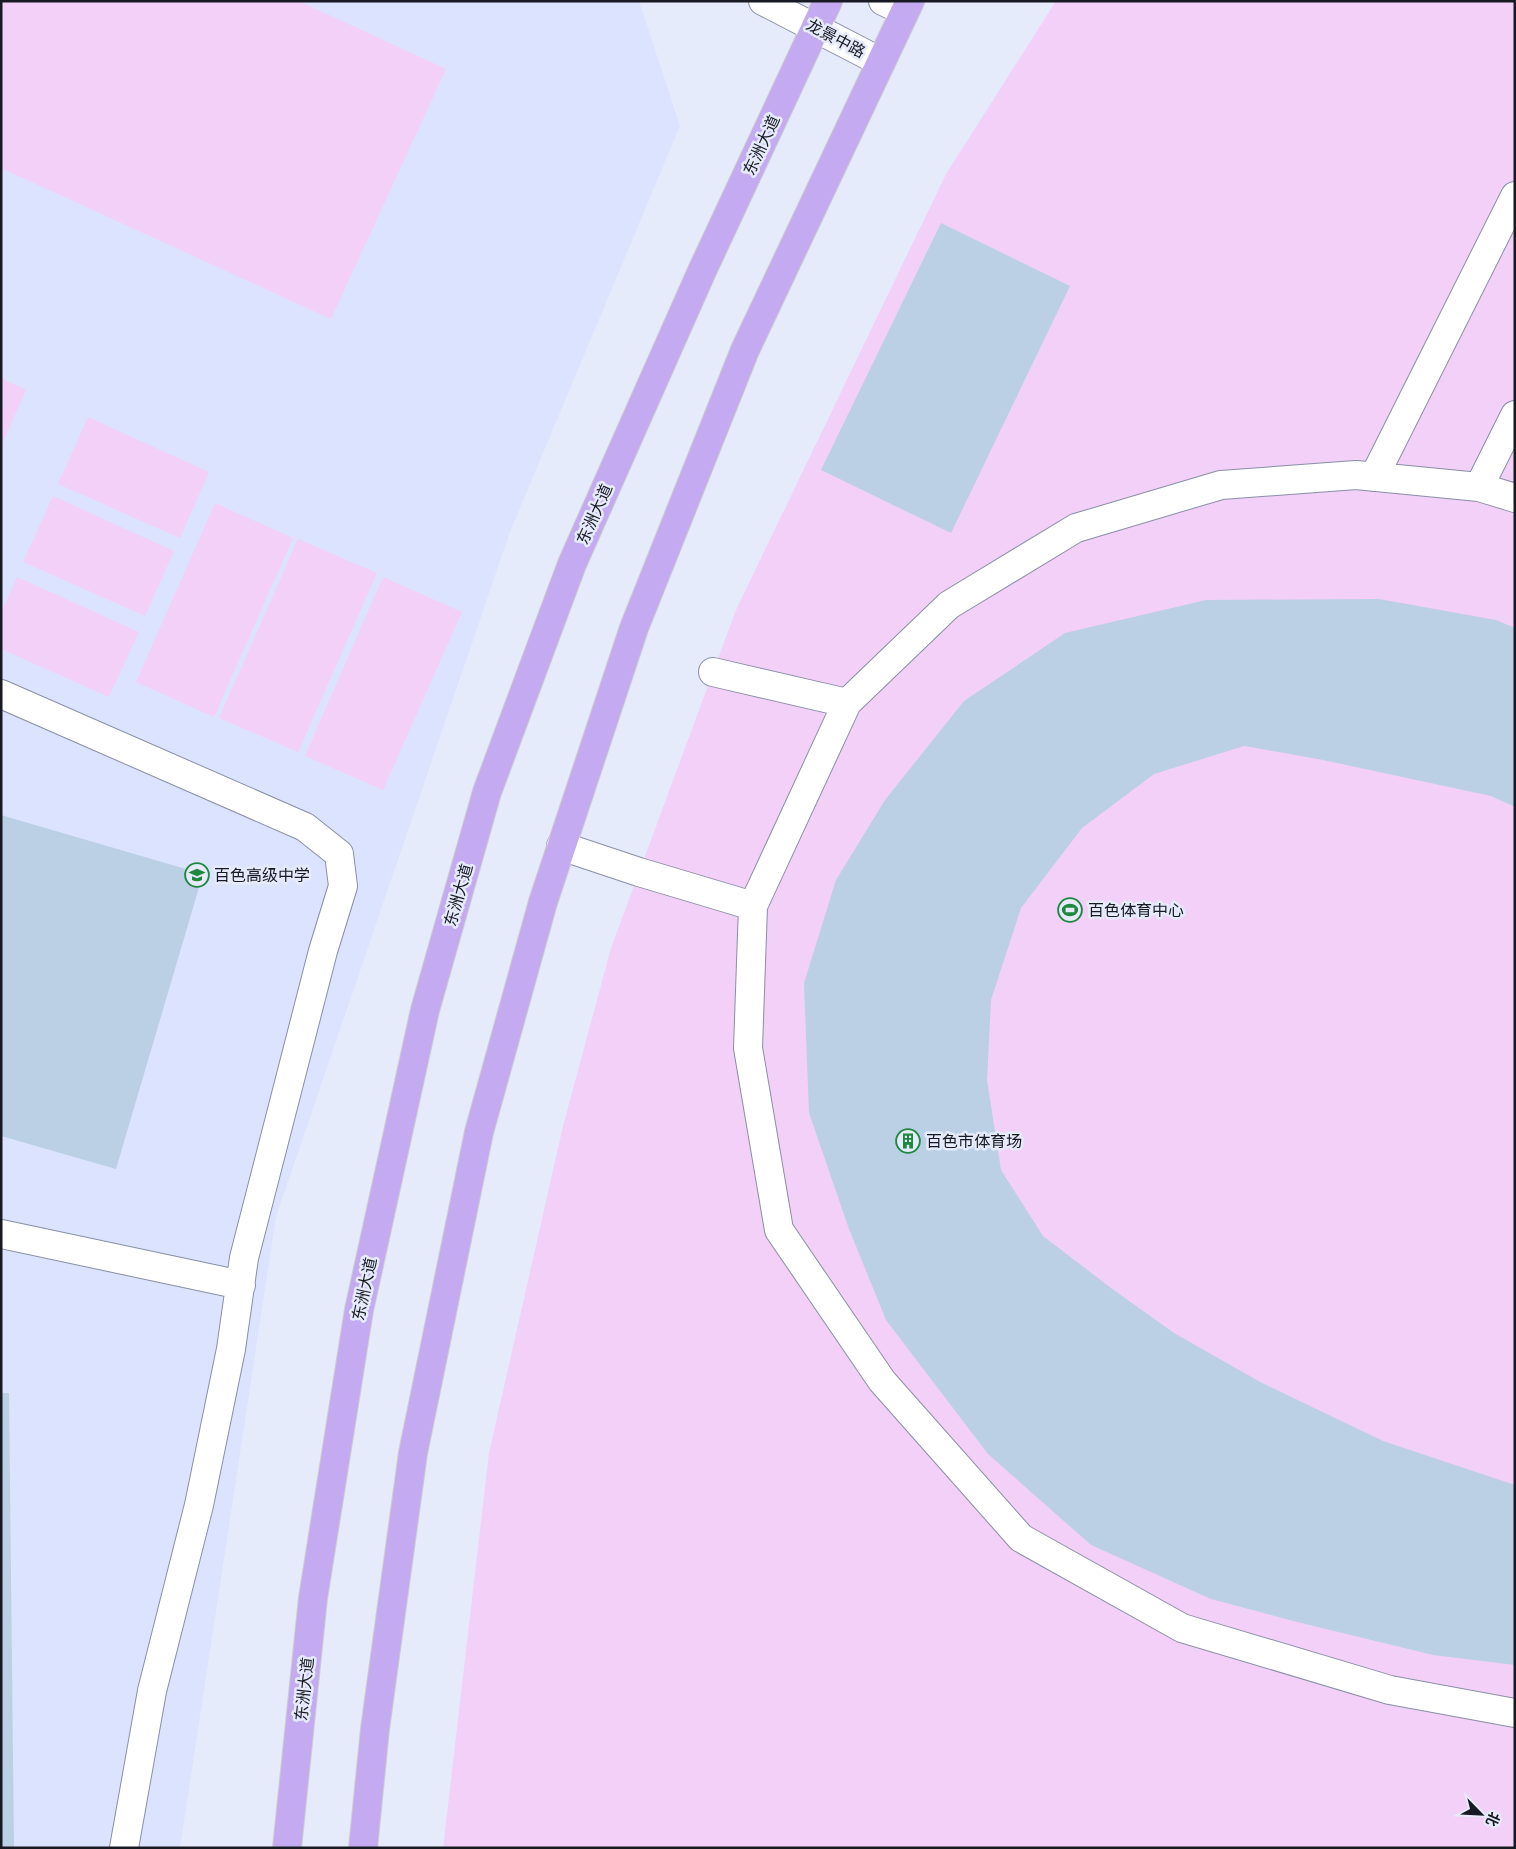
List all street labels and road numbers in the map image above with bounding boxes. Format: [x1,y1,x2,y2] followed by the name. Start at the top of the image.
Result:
[803,15,868,62] street label: 龙景中路
[739,112,784,178] street label: 东洲大道
[573,481,616,547] street label: 东洲大道
[441,862,476,929] street label: 东洲大道
[349,1256,380,1322] street label: 东洲大道
[292,1656,317,1722] street label: 东洲大道

